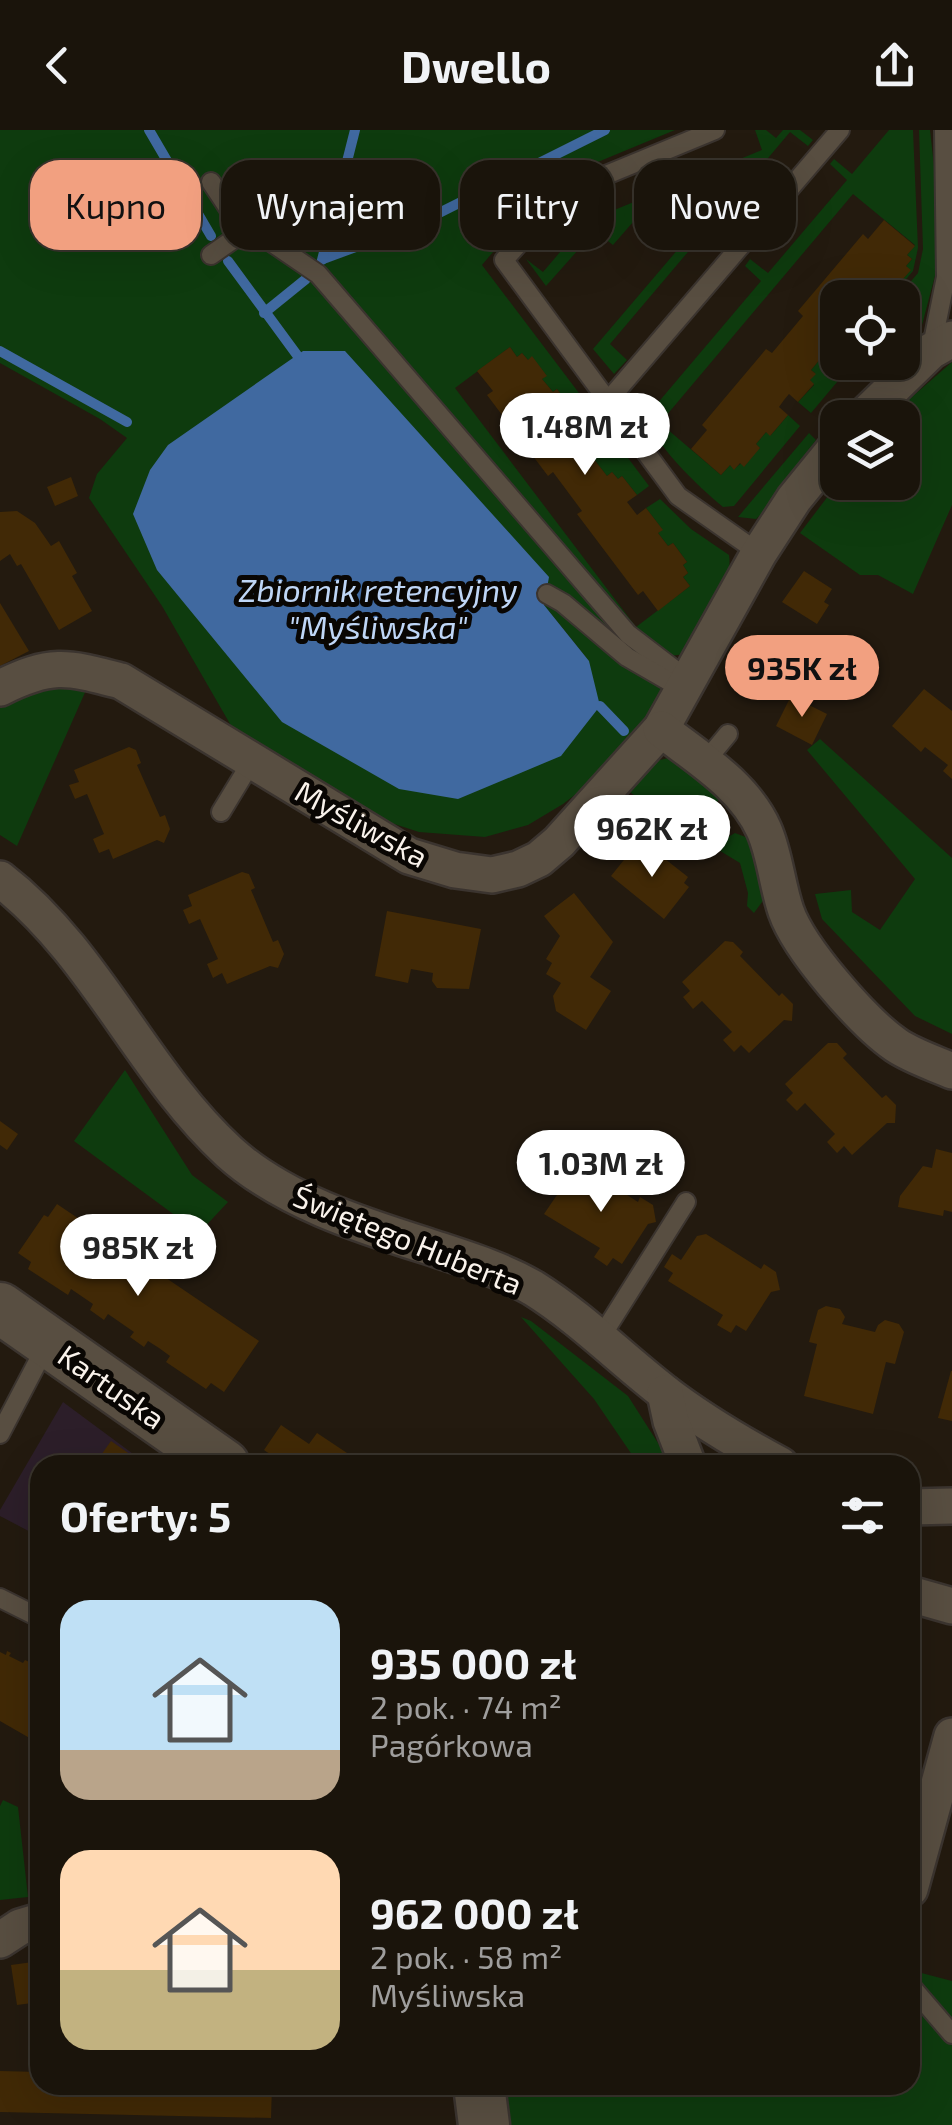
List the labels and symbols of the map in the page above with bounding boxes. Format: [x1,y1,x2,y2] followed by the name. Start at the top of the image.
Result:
[482,393,688,478] pin: 1.48M zł
[239,570,517,646] water label: Zbiornik retencyjny "Myśliwska"
[710,635,894,720] pin: 935K zł
[290,772,434,874] street label: Myśliwska
[560,795,744,880] pin: 962K zł
[498,1130,704,1215] pin: 1.03M zł
[289,1177,527,1301] street label: Świętego Huberta
[46,1214,230,1299] pin: 985K zł
[52,1336,172,1436] street label: Kartuska

